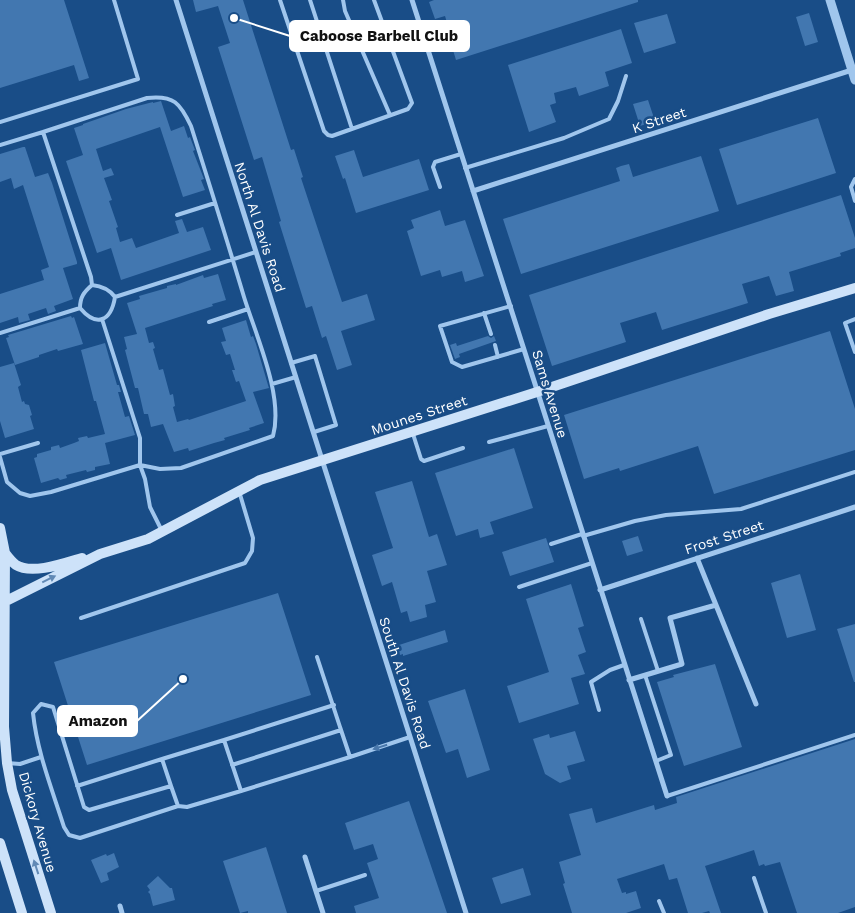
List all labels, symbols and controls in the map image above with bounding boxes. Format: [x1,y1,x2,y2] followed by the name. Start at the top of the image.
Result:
[290,21,469,51] callout: Caboose Barbell Club
[300,27,458,45] text: Caboose Barbell Club
[630,104,688,136] street label: K Street
[231,160,289,294] street label: North Al Davis Road
[529,348,571,440] street label: Sams Avenue
[369,392,469,438] street label: Mounes Street
[683,517,766,557] street label: Frost Street
[42,575,56,583] one-way arrow
[376,615,434,751] street label: South Al Davis Road
[58,706,137,736] callout: Amazon
[69,712,127,730] text: Amazon
[372,743,387,751] one-way arrow
[16,770,60,874] street label: Dickory Avenue
[32,859,39,874] one-way arrow

